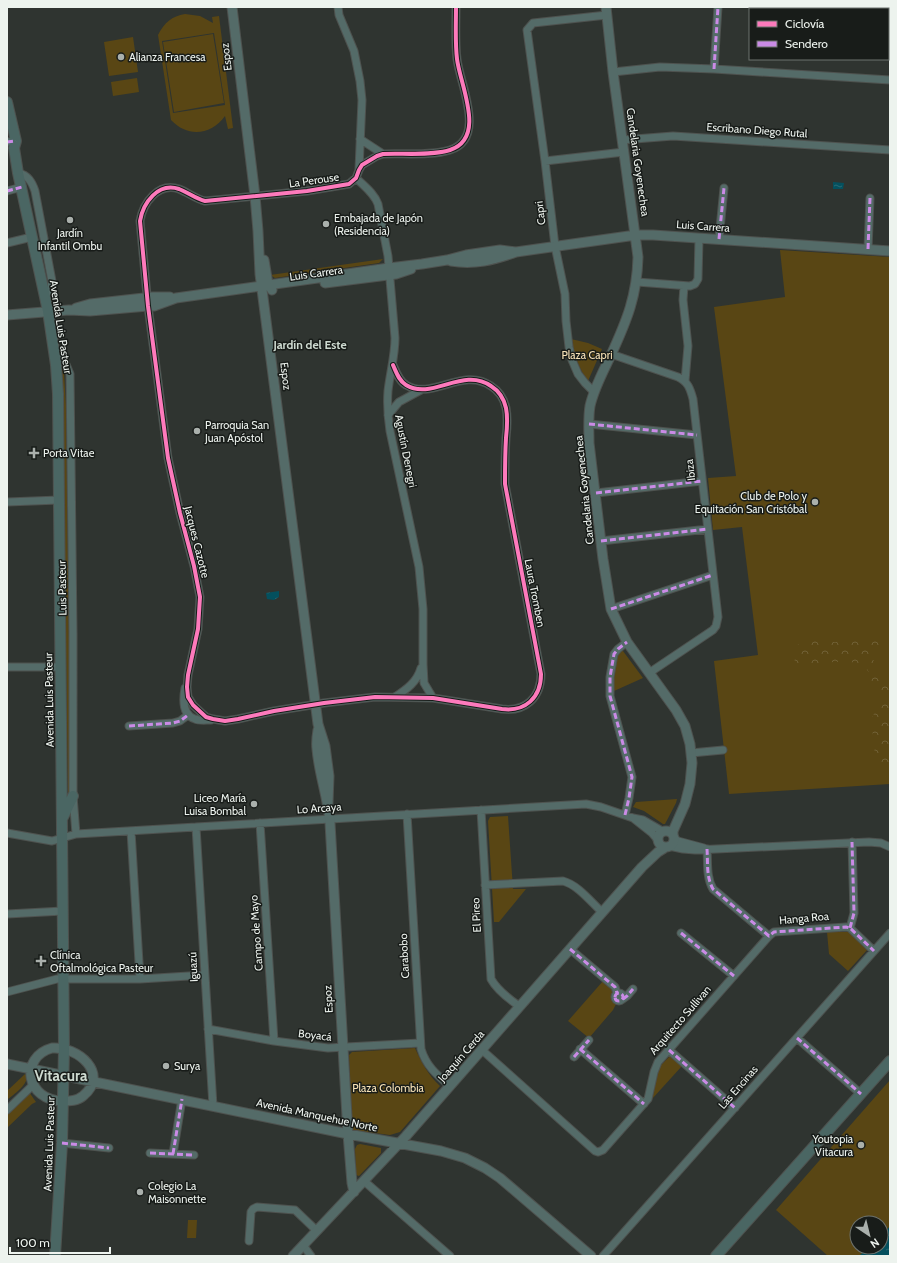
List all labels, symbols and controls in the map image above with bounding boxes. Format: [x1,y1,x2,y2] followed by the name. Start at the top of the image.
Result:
[749,8,889,60] legend
[785,16,824,31] text: Ciclovía
[785,36,828,51] text: Sendero
[217,42,235,72] street label: Espoz
[129,50,206,64] place label: Alianza Francesa
[116,52,126,62] marker: Alianza Francesa
[623,107,653,218] street label: Candelaria Goyenechea
[706,119,808,141] street label: Escribano Diego Rutal
[288,170,340,190] street label: La Perouse
[532,200,548,226] street label: Capri
[334,211,423,238] place label: Embajada de Japón (Residencia)
[65,215,75,225] marker: Jardín Infantil Ombu
[676,217,731,235] street label: Luis Carrera
[321,219,331,229] marker: Embajada de Japón (Residencia)
[38,226,103,253] place label: Jardín Infantil Ombu
[288,262,344,284] street label: Luis Carrera
[47,279,75,375] street label: Avenida Luis Pasteur
[272,337,347,352] district label: Jardín del Este
[561,348,613,362] park label: Plaza Capri
[277,361,295,391] street label: Espoz
[392,413,420,489] street label: Agustín Denegri
[204,418,269,445] place label: Parroquia San Juan Apóstol
[192,426,202,436] marker: Parroquia San Juan Apóstol
[571,434,597,545] street label: Candelaria Goyenechea
[43,446,95,460] place label: Porta Vitae
[28,447,40,459] marker: Porta Vitae
[682,458,698,482] street label: Ibiza
[695,489,807,516] place label: Club de Polo y Equitación San Cristóbal
[810,497,820,507] marker: Club de Polo y Equitación San Cristóbal
[181,504,213,580] street label: Jacques Cazotte
[521,558,549,628] street label: Laura Tromben
[55,560,69,616] street label: Luis Pasteur
[41,652,57,747] street label: Avenida Luis Pasteur
[184,791,247,818] place label: Liceo María Luisa Bombal
[249,799,259,809] marker: Liceo María Luisa Bombal
[296,799,343,817] street label: Lo Arcaya
[246,895,266,971] street label: Campo de Mayo
[468,897,484,933] street label: El Pireo
[778,909,830,927] street label: Hanga Roa
[396,933,412,979] street label: Carabobo
[50,948,154,975] place label: Clínica Oftalmológica Pasteur
[185,951,201,982] street label: Iguazú
[35,955,47,967] marker: Clínica Oftalmológica Pasteur
[646,982,714,1058] street label: Arquitecto Sullivan
[320,985,336,1013] street label: Espoz
[297,1026,333,1044] street label: Boyacá
[434,1027,488,1085] street label: Joaquín Cerda
[174,1059,201,1073] place label: Surya
[161,1061,171,1071] marker: Surya
[715,1062,761,1112] street label: Las Encinas
[35,1067,88,1085] district label: Vitacura
[352,1081,425,1095] park label: Plaza Colombia
[255,1095,379,1135] street label: Avenida Manquehue Norte
[40,1096,58,1192] street label: Avenida Luis Pasteur
[811,1132,854,1159] place label: Youtopia Vitacura
[856,1140,866,1150] marker: Youtopia Vitacura
[148,1179,206,1206] place label: Colegio La Maisonnette
[135,1187,145,1197] marker: Colegio La Maisonnette
[849,1215,889,1255] north arrow
[10,1229,110,1255] scale bar
[16,1235,50,1250] text: 100 m
[868,1235,882,1251] text: N

